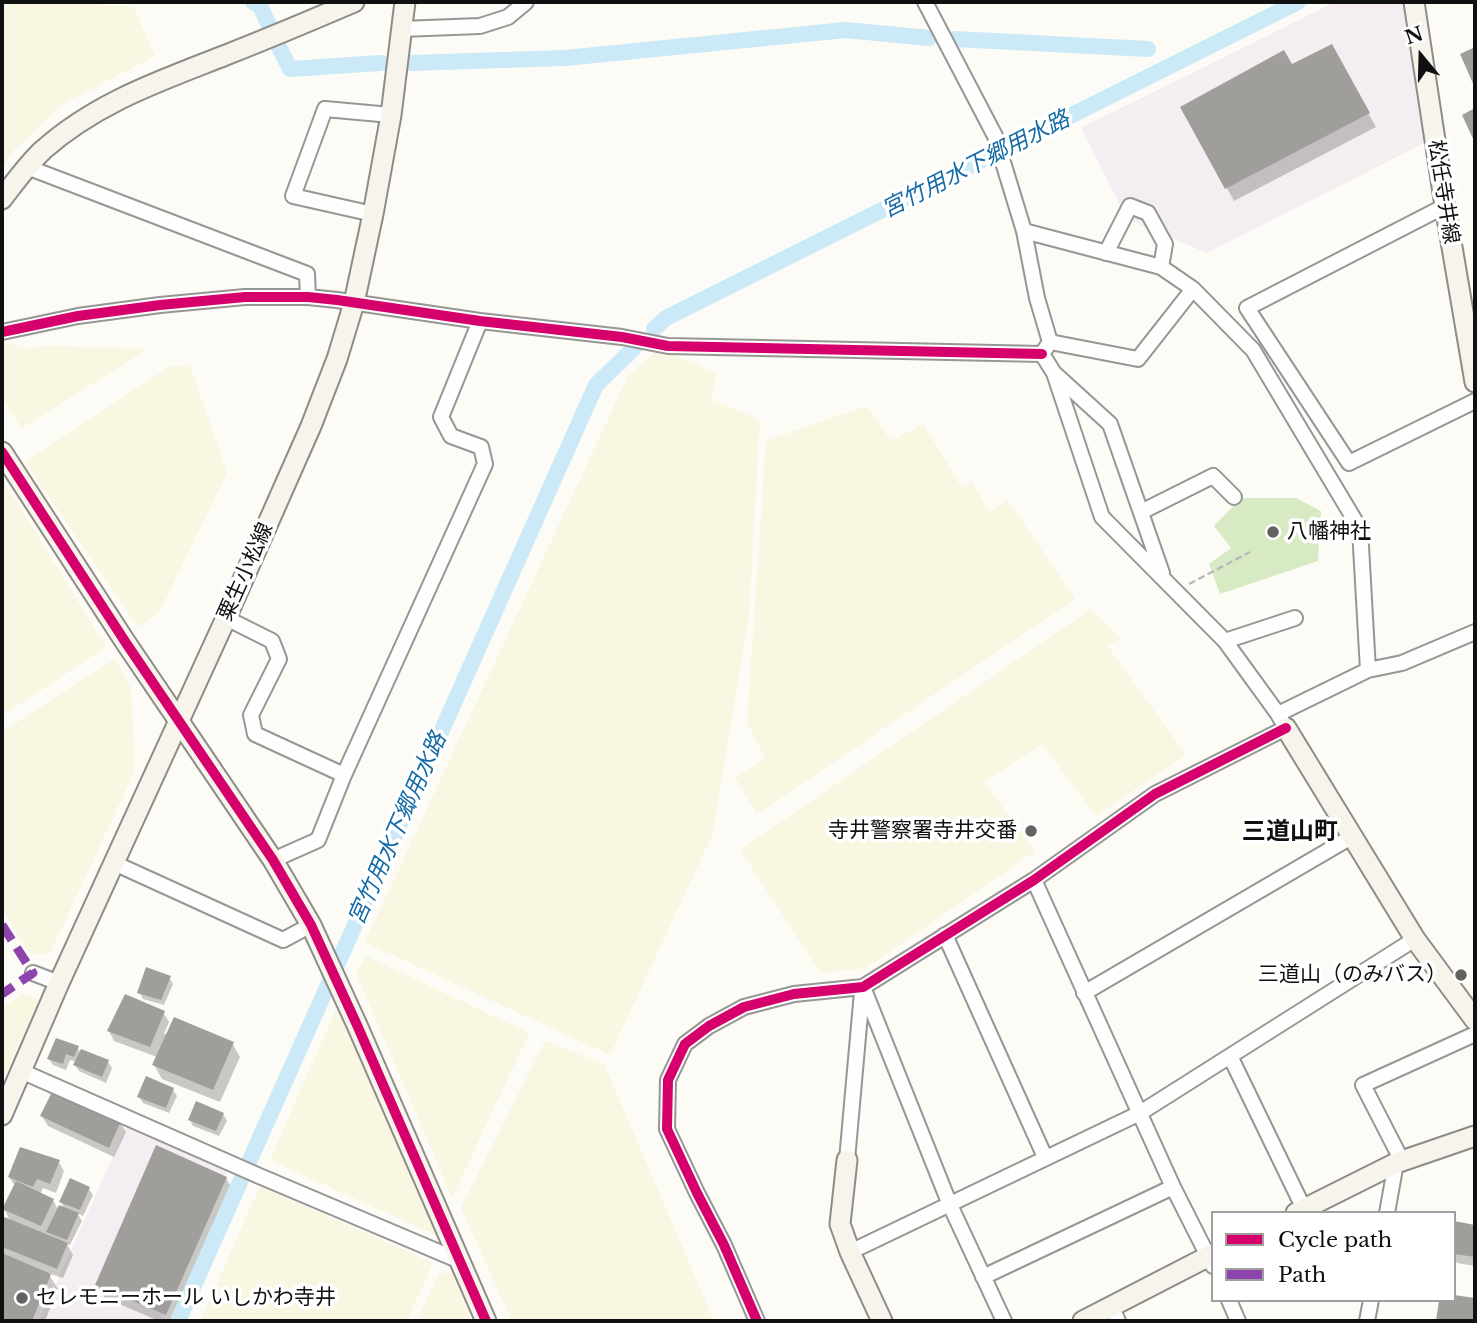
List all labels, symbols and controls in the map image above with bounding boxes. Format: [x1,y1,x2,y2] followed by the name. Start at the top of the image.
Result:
[1386,21,1456,91] north arrow
[1402,22,1426,49] text: N
[878,106,1074,224] water label: 宮竹用水下郷用水路
[1422,138,1464,246] street label: 松任寺井線
[213,519,279,625] street label: 粟生小松線
[1287,519,1371,545] place label: 八幡神社
[1265,524,1281,540] marker: 八幡神社
[343,729,453,929] water label: 宮竹用水下郷用水路
[828,818,1017,844] place label: 寺井警察署寺井交番
[1242,818,1338,846] district label: 三道山町
[1023,823,1039,839] marker: 寺井警察署寺井交番
[1258,962,1447,988] place label: 三道山（のみバス）
[1453,967,1469,983] marker: 三道山（のみバス）
[1211,1211,1456,1302] legend
[1278,1227,1392,1253] text: Cycle path
[1278,1262,1326,1288] text: Path
[36,1285,336,1311] place label: セレモニーホール いしかわ寺井
[14,1290,30,1306] marker: セレモニーホール いしかわ寺井

